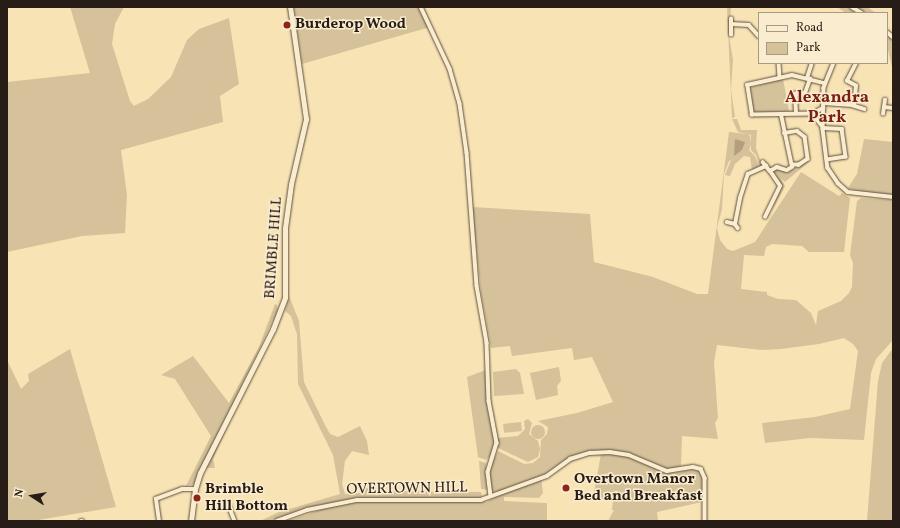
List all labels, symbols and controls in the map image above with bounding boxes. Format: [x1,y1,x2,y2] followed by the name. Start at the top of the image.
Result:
[758,12,888,64] legend
[295,16,406,34] place label: Burderop Wood
[282,20,292,30] marker: Burderop Wood
[796,20,823,36] text: Road
[796,40,821,56] text: Park
[785,88,869,128] district label: Alexandra Park
[261,196,287,300] street label: BRIMBLE HILL
[574,470,702,505] place label: Overtown Manor Bed and Breakfast
[12,476,52,516] north arrow
[346,479,468,499] street label: OVERTOWN HILL
[205,480,288,515] place label: Brimble Hill Bottom
[561,483,571,493] marker: Overtown Manor Bed and Breakfast
[12,488,28,499] text: N
[192,493,202,503] marker: Brimble Hill Bottom

